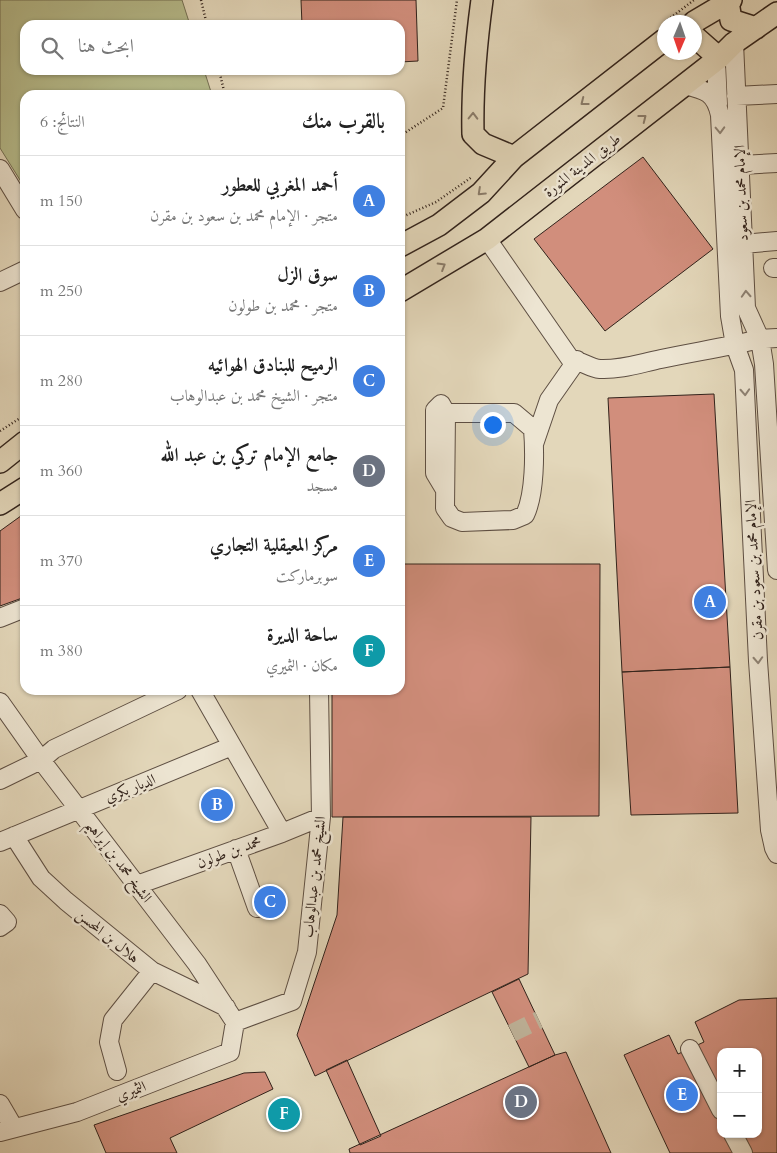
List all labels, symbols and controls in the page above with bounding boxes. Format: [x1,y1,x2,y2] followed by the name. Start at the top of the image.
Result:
[657,15,702,60] north arrow
[20,20,405,75] search box
[78,33,134,59] text: ابحث هنا
[38,34,66,62] icon: search
[581,97,590,105] one-way arrow
[302,107,385,136] text: بالقرب منك
[40,111,85,133] text: النتائج: 6
[468,111,478,119] one-way arrow
[637,115,646,123] one-way arrow
[715,126,725,134] one-way arrow
[539,129,625,201] street label: طريق المدينة المنورة
[729,144,756,241] street label: الإمام محمد بن سعود
[222,172,338,198] text: أحمد المغربي للعطور
[477,186,486,195] one-way arrow
[40,190,82,212] text: 150 m
[363,190,375,212] text: A
[150,205,338,227] text: متجر · الإمام محمد بن سعود بن مقرن
[277,262,338,288] text: سوق الزل
[436,262,445,272] one-way arrow
[40,280,82,302] text: 250 m
[363,280,375,302] text: B
[740,289,751,297] one-way arrow
[228,295,338,317] text: متجر · محمد بن طولون
[208,352,338,378] text: الرميح للبنادق الهوائيه
[40,370,82,392] text: 280 m
[363,370,375,392] text: C
[170,385,338,407] text: متجر · الشيخ محمد بن عبدالوهاب
[740,389,751,397] one-way arrow
[480,412,506,438] your location
[161,442,338,468] text: جامع الإمام تركي بن عبد الله
[40,460,82,482] text: 360 m
[362,460,376,482] text: D
[307,475,338,497] text: مسجد
[740,499,771,641] street label: الإمام محمد بن سعود بن مقرن
[210,532,338,558] text: مركز المعيقلية التجاري
[40,550,82,572] text: 370 m
[364,550,374,572] text: E
[276,565,338,587] text: سوبرماركت
[694,583,726,621] pin: A
[267,622,338,648] text: ساحة الديرة
[40,640,82,662] text: 380 m
[364,640,374,662] text: F
[266,655,338,677] text: مكان · الثميري
[753,656,764,664] one-way arrow
[102,769,159,809] street label: الديار بكري
[201,786,233,824] pin: B
[77,815,157,910] street label: الشيخ محمد بن إبراهيم
[298,815,334,939] street label: الشيخ محمد بن عبدالوهاب
[194,831,264,873] street label: محمد بن طولون
[254,883,286,921] pin: C
[72,904,144,968] street label: هلال بن المحسن
[717,1048,762,1138] map controls
[717,1048,762,1093] button: +
[113,1076,150,1108] street label: الثميري
[666,1076,698,1114] pin: E
[505,1083,537,1121] pin: D
[717,1093,762,1138] button: −
[268,1095,300,1133] pin: F

